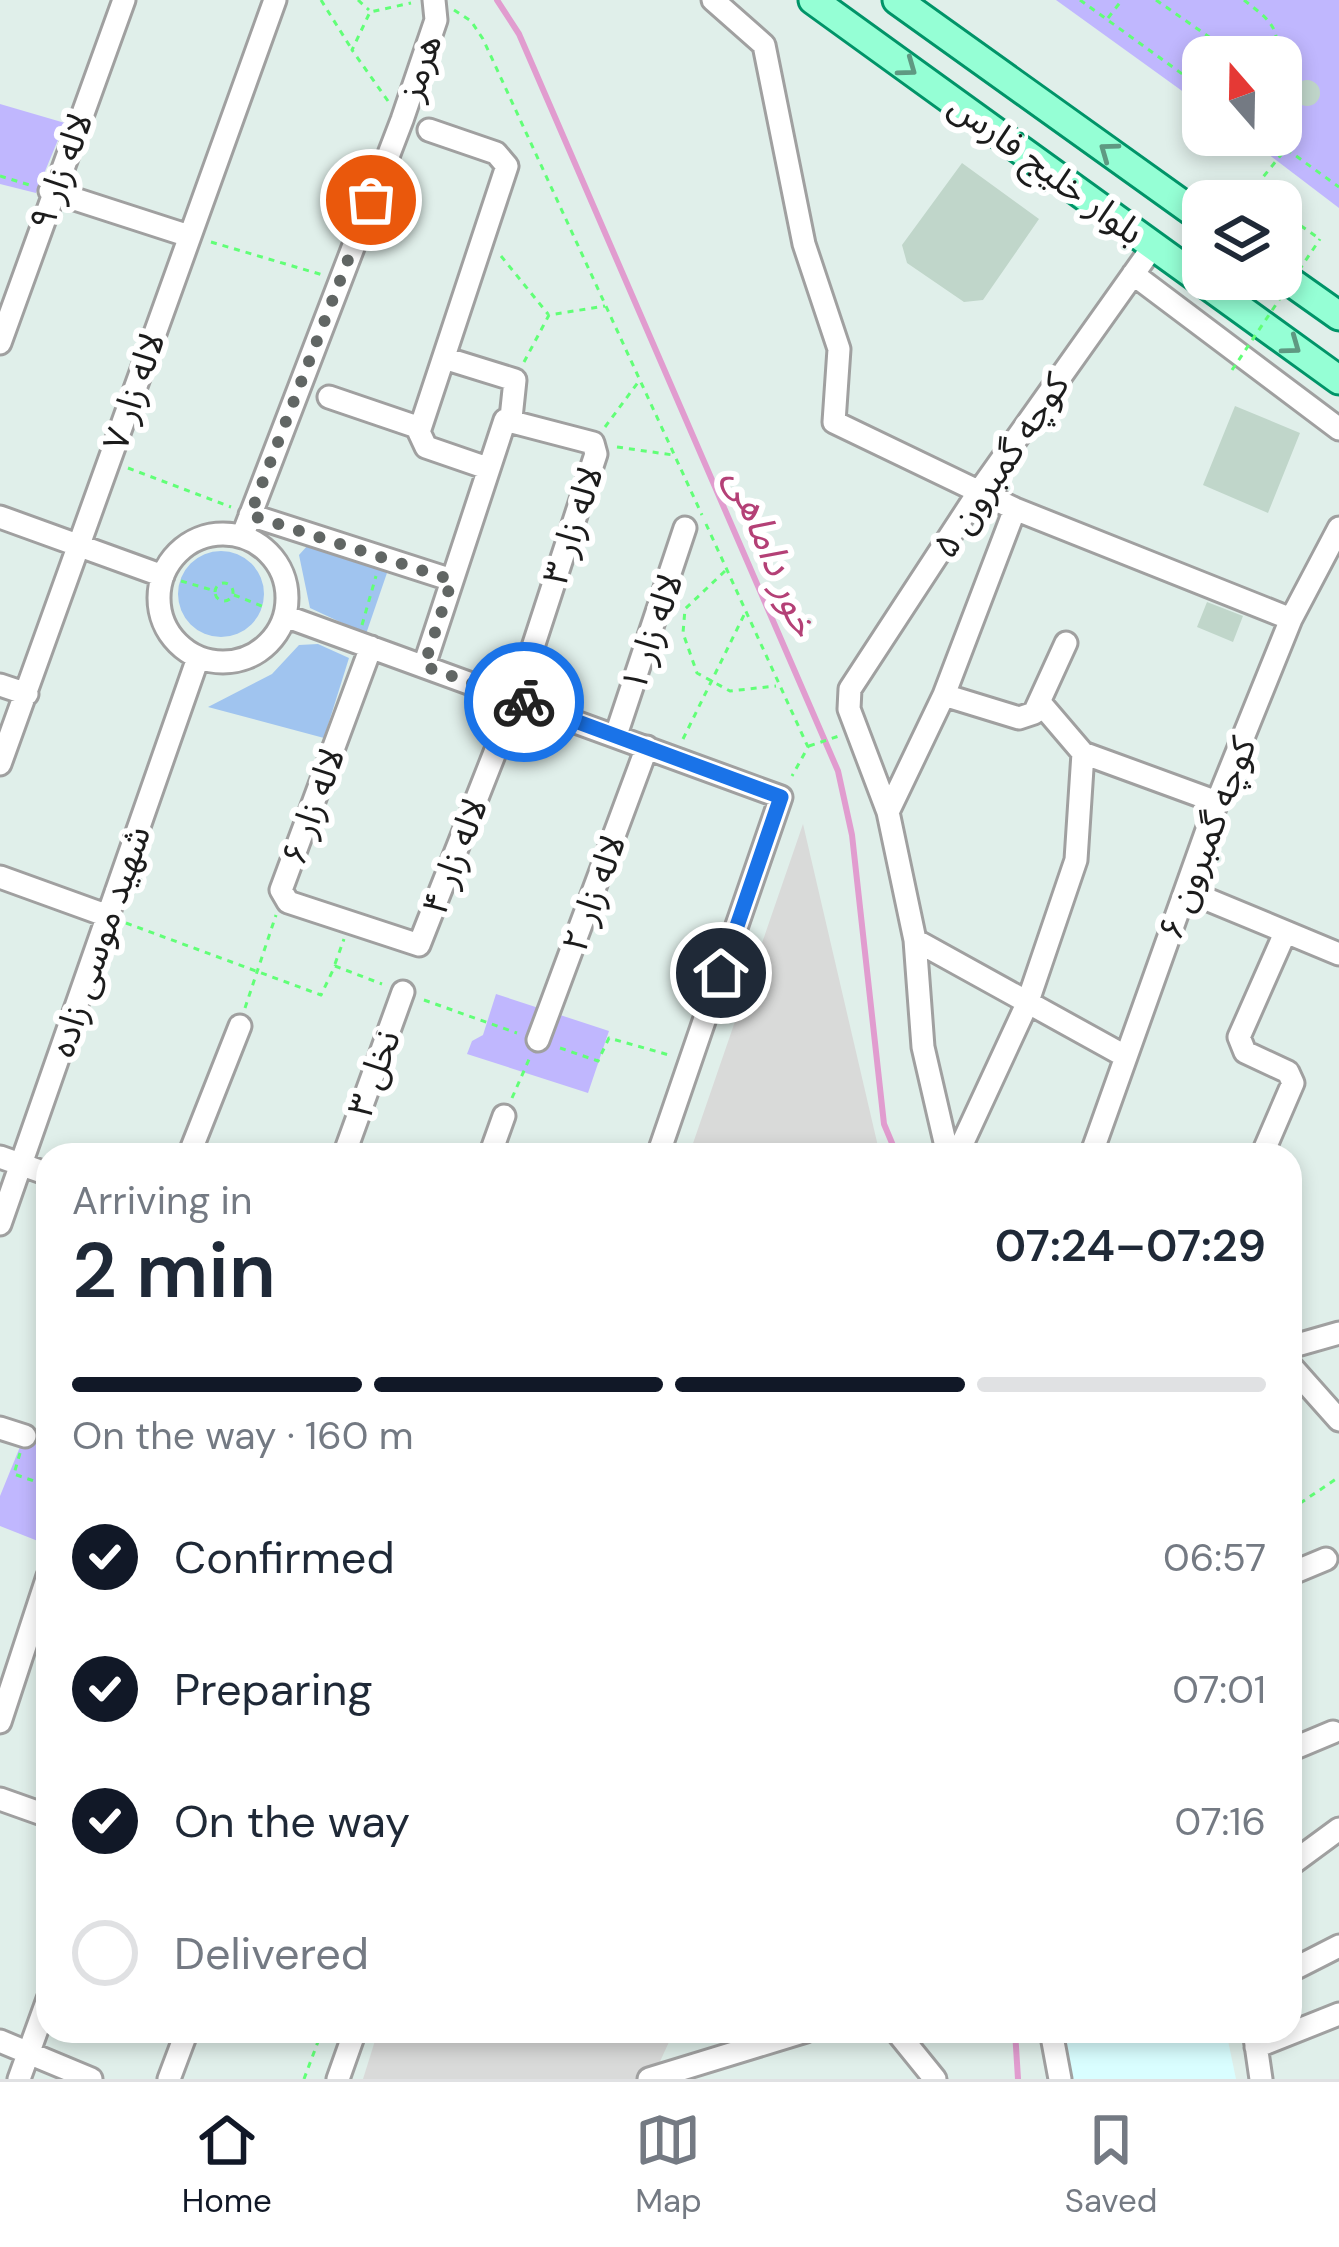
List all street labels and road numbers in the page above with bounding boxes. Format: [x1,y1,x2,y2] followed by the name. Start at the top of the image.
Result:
[387,28,452,107] street label: هرمز
[938,82,1153,257] street label: بلوار خلیج فارس
[18,106,103,236] street label: لاله زار ۹
[91,326,175,456] street label: لاله زار ۷
[921,363,1080,567] street label: کوچه گمبرون ۵
[531,460,614,590] street label: لاله زار ۳
[609,567,693,697] street label: لاله زار ۱
[1146,729,1267,946] street label: کوچه گمبرون ۶
[270,741,355,871] street label: لاله زار ۶
[411,791,498,921] street label: لاله زار ۴
[38,819,161,1063] street label: شهید موسی زاده
[551,828,636,958] street label: لاله زار ۲
[336,1023,411,1123] street label: نخل ۳

